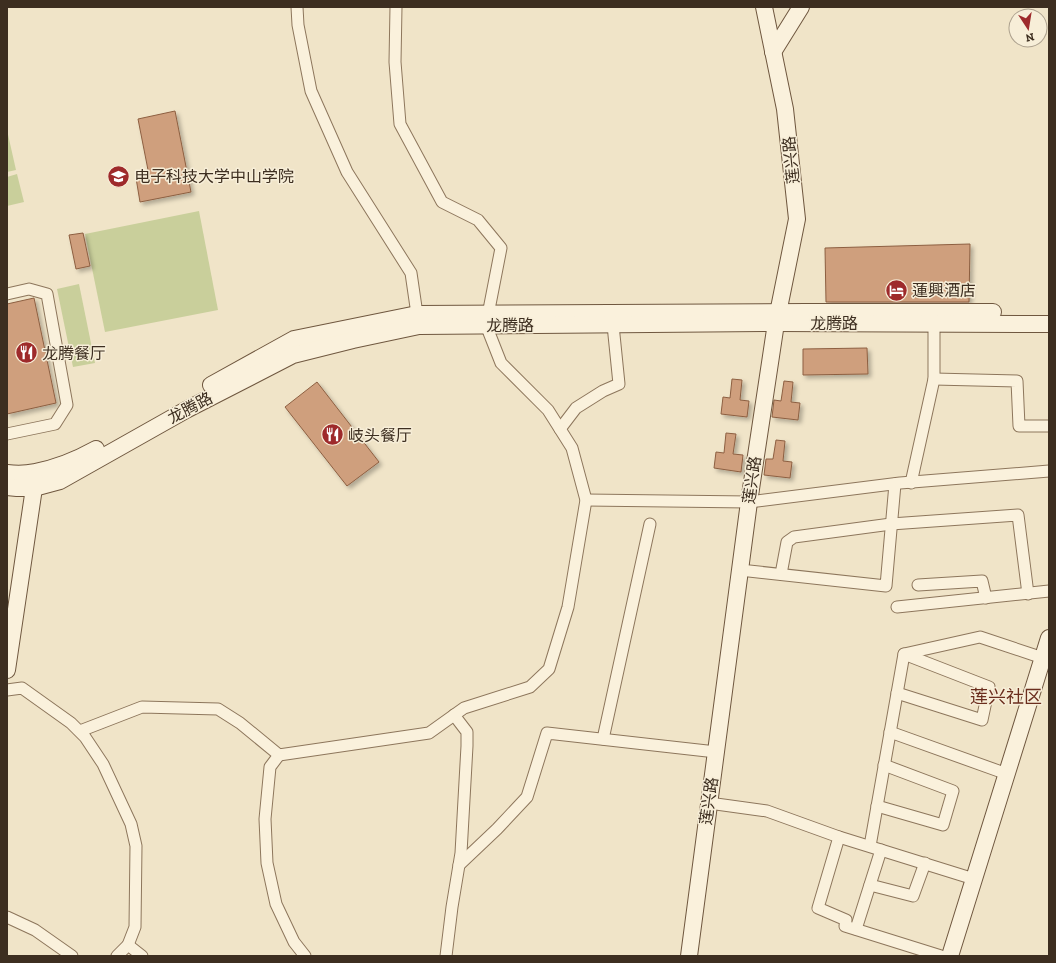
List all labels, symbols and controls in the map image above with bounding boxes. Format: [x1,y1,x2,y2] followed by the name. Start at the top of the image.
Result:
[1008,8,1048,48] north arrow
[1024,30,1035,45] text: N
[779,135,803,185] street label: 莲兴路
[106,163,132,189] school or university icon: 电子科技大学中山学院
[134,167,294,186] place label: 电子科技大学中山学院
[884,277,910,303] hotel icon: 蓮興酒店
[912,281,976,300] place label: 蓮興酒店
[810,314,858,333] street label: 龙腾路
[486,316,534,335] street label: 龙腾路
[13,340,39,366] restaurant icon: 龙腾餐厅
[42,344,106,363] place label: 龙腾餐厅
[164,388,216,428] street label: 龙腾路
[319,422,345,448] restaurant icon: 岐头餐厅
[348,426,412,445] place label: 岐头餐厅
[739,455,765,505] street label: 莲兴路
[970,686,1042,708] district label: 莲兴社区
[696,776,722,826] street label: 莲兴路

